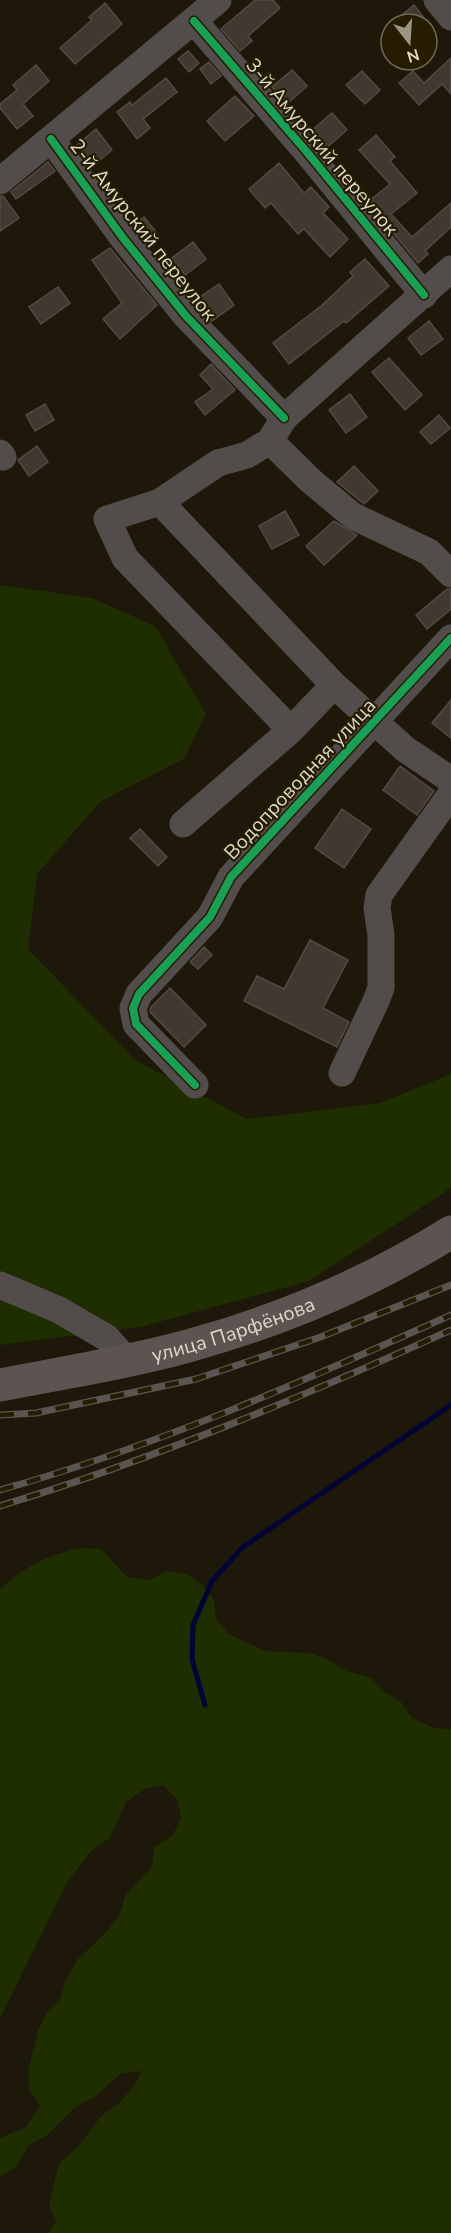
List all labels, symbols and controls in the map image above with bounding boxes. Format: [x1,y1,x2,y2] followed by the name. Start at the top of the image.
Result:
[379,12,439,72] north arrow
[404,43,422,68] text: N
[240,52,405,242] street label: 3-й Амурский переулок
[63,133,223,327] street label: 2-й Амурский переулок
[218,693,382,865] street label: Водопроводная улица
[149,1290,319,1368] street label: улица Парфёнова

